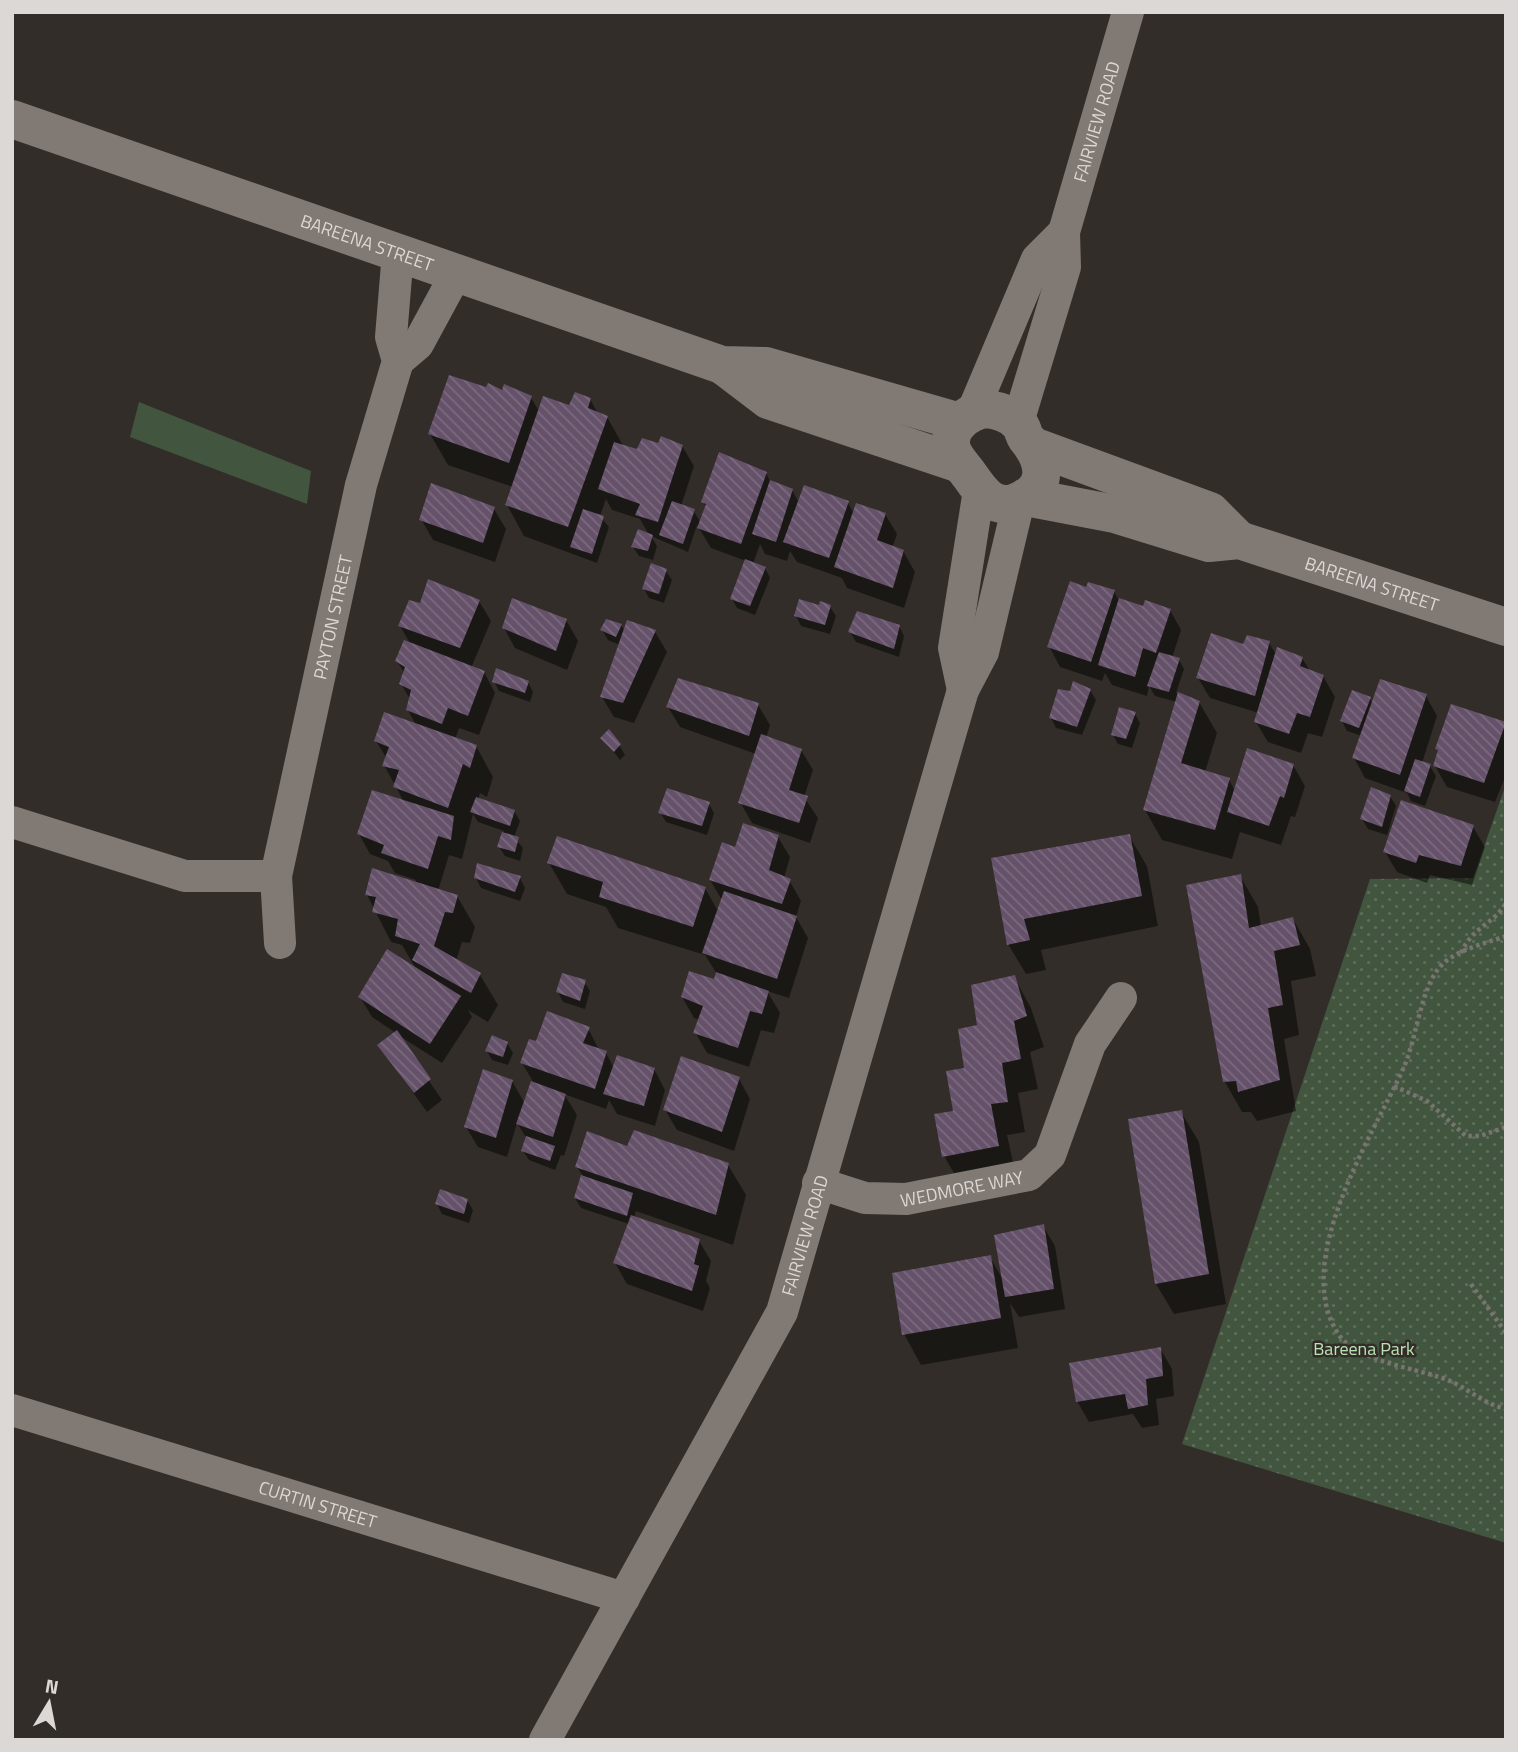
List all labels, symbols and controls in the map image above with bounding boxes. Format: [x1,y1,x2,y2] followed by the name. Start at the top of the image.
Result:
[1066,58,1127,185] street label: FAIRVIEW ROAD
[297,207,438,278] street label: BAREENA STREET
[1302,549,1443,618] street label: BAREENA STREET
[306,552,359,682] street label: PAYTON STREET
[898,1163,1026,1213] street label: WEDMORE WAY
[774,1172,835,1299] street label: FAIRVIEW ROAD
[1313,1335,1415,1362] park label: Bareena Park
[256,1473,381,1535] street label: CURTIN STREET
[14,1668,84,1738] north arrow
[43,1670,61,1701] text: N

